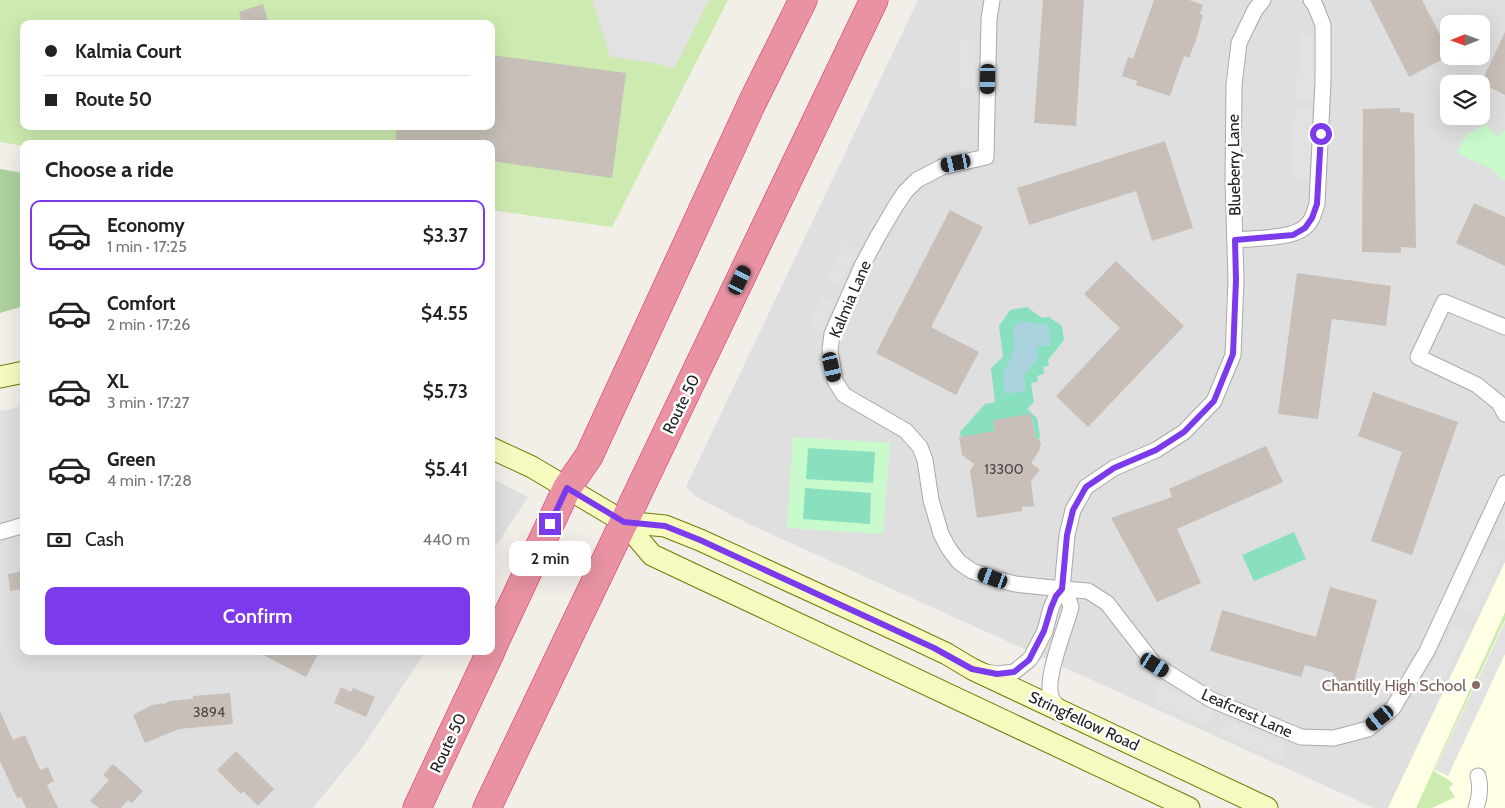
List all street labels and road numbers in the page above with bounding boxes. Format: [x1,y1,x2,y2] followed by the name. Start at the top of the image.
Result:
[1224,114,1244,216] street label: Blueberry Lane
[825,258,875,340] street label: Kalmia Lane
[659,371,703,437] street label: Route 50
[1199,684,1295,742] street label: Leafcrest Lane
[1026,687,1142,755] street label: Stringfellow Road
[426,710,470,776] street label: Route 50

